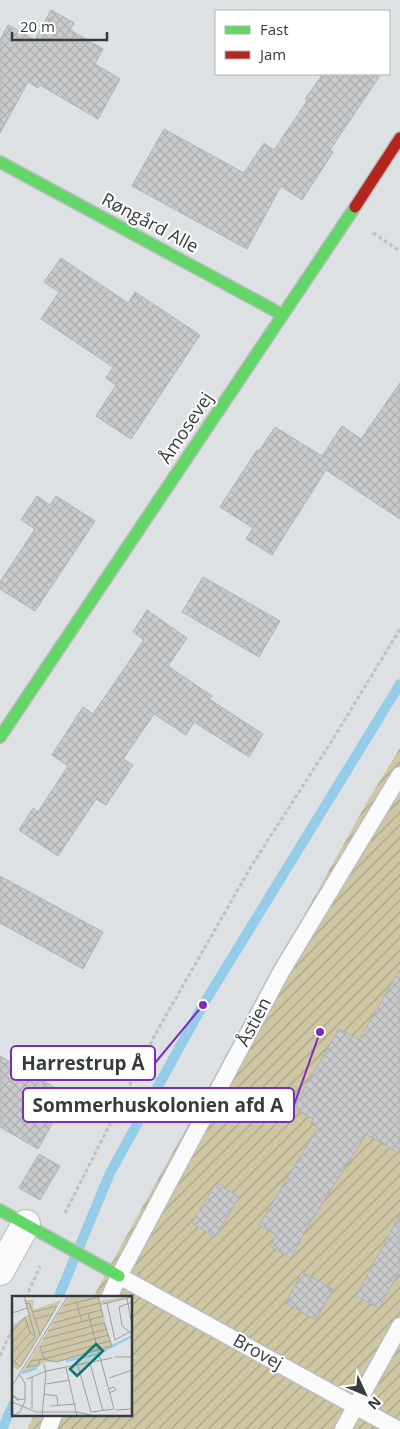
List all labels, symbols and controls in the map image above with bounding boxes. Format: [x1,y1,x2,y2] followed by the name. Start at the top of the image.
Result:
[12,10,108,42] scale bar
[215,10,390,75] legend
[20,16,55,36] text: 20 m
[260,19,289,39] text: Fast
[258,44,286,64] text: Jam
[98,187,203,258] street label: Røngård Alle
[153,387,218,468] street label: Åmosevej
[230,993,276,1050] street label: Åstien
[11,1046,155,1080] callout: Harrestrup Å
[21,1050,146,1076] text: Harrestrup Å
[23,1088,294,1122] callout: Sommerhuskolonien afd A
[33,1092,284,1118] text: Sommerhuskolonien afd A
[12,1296,132,1416] inset map
[229,1328,288,1375] street label: Brovej
[340,1369,390,1419] north arrow
[364,1393,386,1414] text: N

